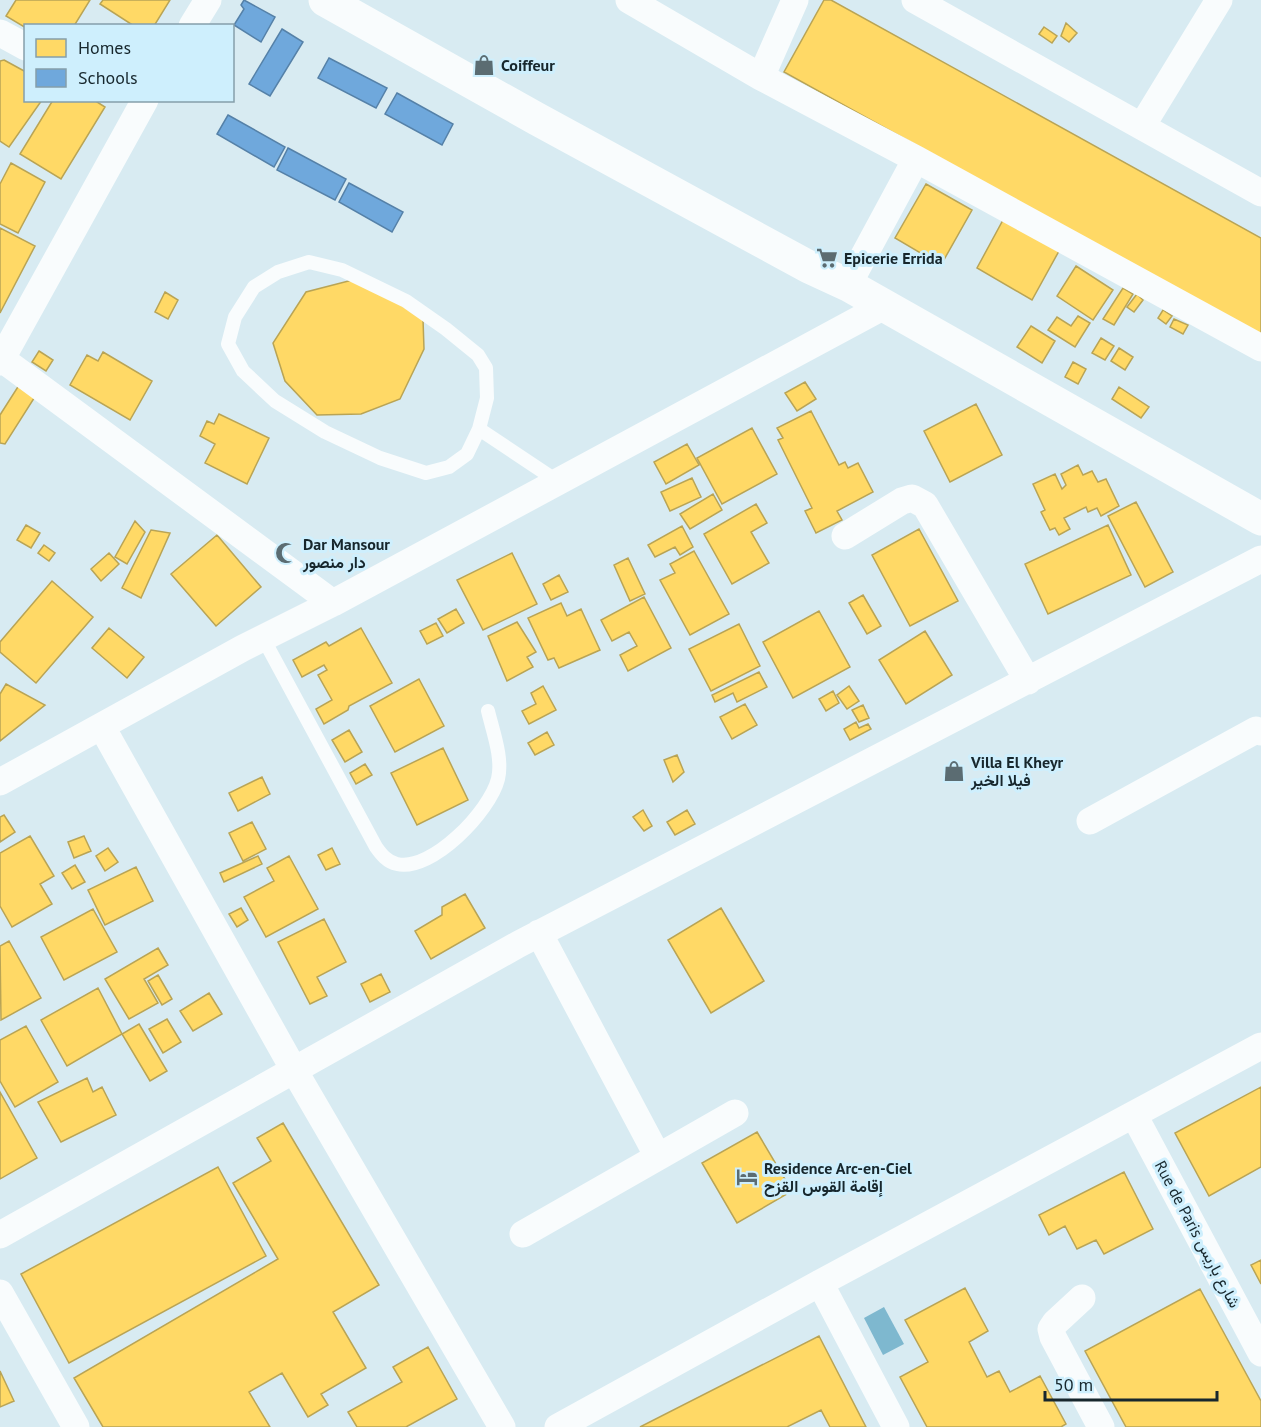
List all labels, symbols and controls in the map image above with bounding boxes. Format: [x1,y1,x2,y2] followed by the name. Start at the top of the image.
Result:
[24,24,234,102] legend
[78,36,131,59] text: Homes
[472,53,496,77] shop icon: Coiffeur
[501,55,555,75] place label: Coiffeur
[78,66,138,89] text: Schools
[815,246,839,270] supermarket icon: Epicerie Errida
[844,248,943,268] place label: Epicerie Errida
[302,534,390,573] place label: Dar Mansour دار منصور
[274,541,298,565] mosque icon: Dar Mansour دار منصور
[970,752,1064,791] place label: Villa El Kheyr فيلا الخير
[942,759,966,783] shop icon: Villa El Kheyr فيلا الخير
[1149,1157,1245,1312] street label: Rue de Paris شارع باريس
[764,1158,912,1197] place label: Residence Arc-en-Ciel إقامة القوس القزح
[735,1165,759,1189] hotel icon: Residence Arc-en-Ciel إقامة القوس القزح
[1045,1364,1218,1402] scale bar
[1054,1373,1093,1396] text: 50 m

